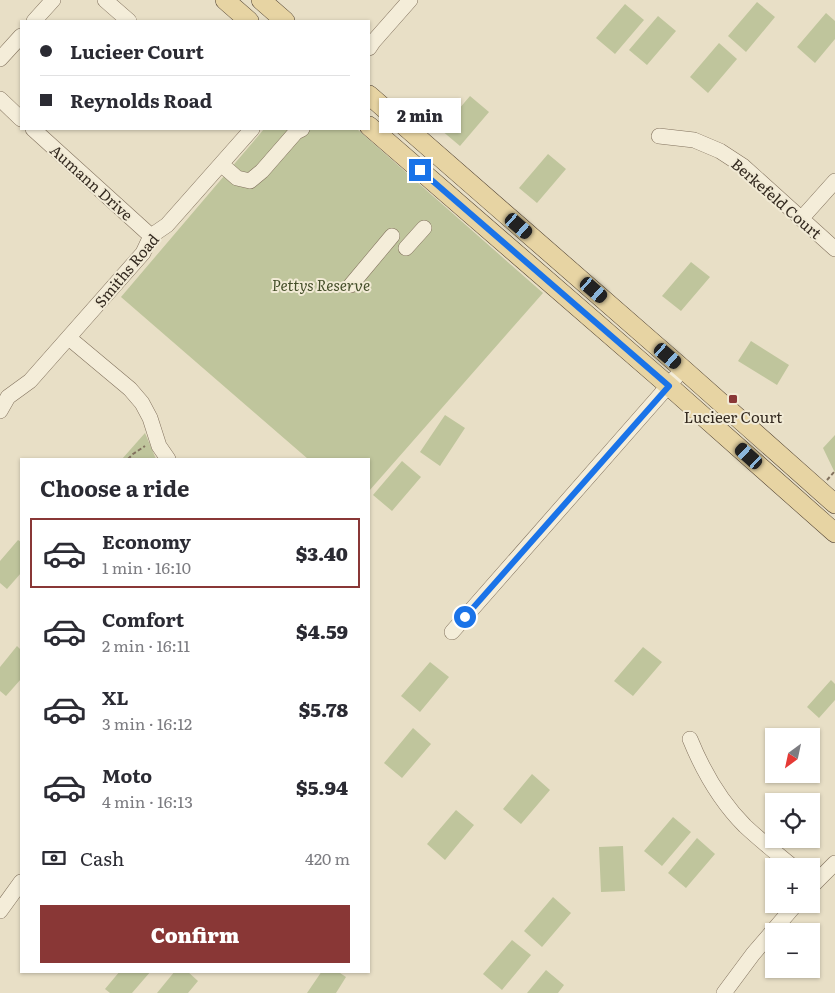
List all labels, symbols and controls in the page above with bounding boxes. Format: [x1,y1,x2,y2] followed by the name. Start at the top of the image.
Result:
[70,37,204,65] text: Lucieer Court
[70,86,212,114] text: Reynolds Road
[379,98,461,132] callout: 2 min
[397,103,443,127] text: 2 min
[45,138,139,226] street label: Aumann Drive
[727,152,827,244] street label: Berkefeld Court
[409,159,431,181] route end
[502,210,535,242] car
[88,228,164,312] street label: Smiths Road
[272,273,370,296] park label: Pettys Reserve
[577,274,610,306] car
[651,340,684,372] car
[727,393,739,405] marker: Lucieer Court
[684,405,782,428] place label: Lucieer Court
[732,440,765,472] car
[40,471,189,504] text: Choose a ride
[102,527,191,555] text: Economy
[42,531,87,576] icon: car
[296,539,348,567] text: $3.40
[102,555,191,579] text: 1 min · 16:10
[102,605,184,633] text: Comfort
[454,606,476,628] route start
[42,609,87,654] icon: car
[296,617,348,645] text: $4.59
[102,633,190,657] text: 2 min · 16:11
[102,683,129,711] text: XL
[42,687,87,732] icon: car
[299,695,348,723] text: $5.78
[102,711,192,735] text: 3 min · 16:12
[765,728,820,782] north arrow
[765,728,820,978] map controls
[102,761,152,789] text: Moto
[42,765,87,810] icon: car
[296,773,348,801] text: $5.94
[102,789,193,813] text: 4 min · 16:13
[765,793,820,848] button: locate
[40,844,68,872] icon: cash
[80,844,124,872] text: Cash
[305,846,350,870] text: 420 m
[765,858,820,913] button: +
[40,905,350,963] button: Confirm
[765,923,820,978] button: −

